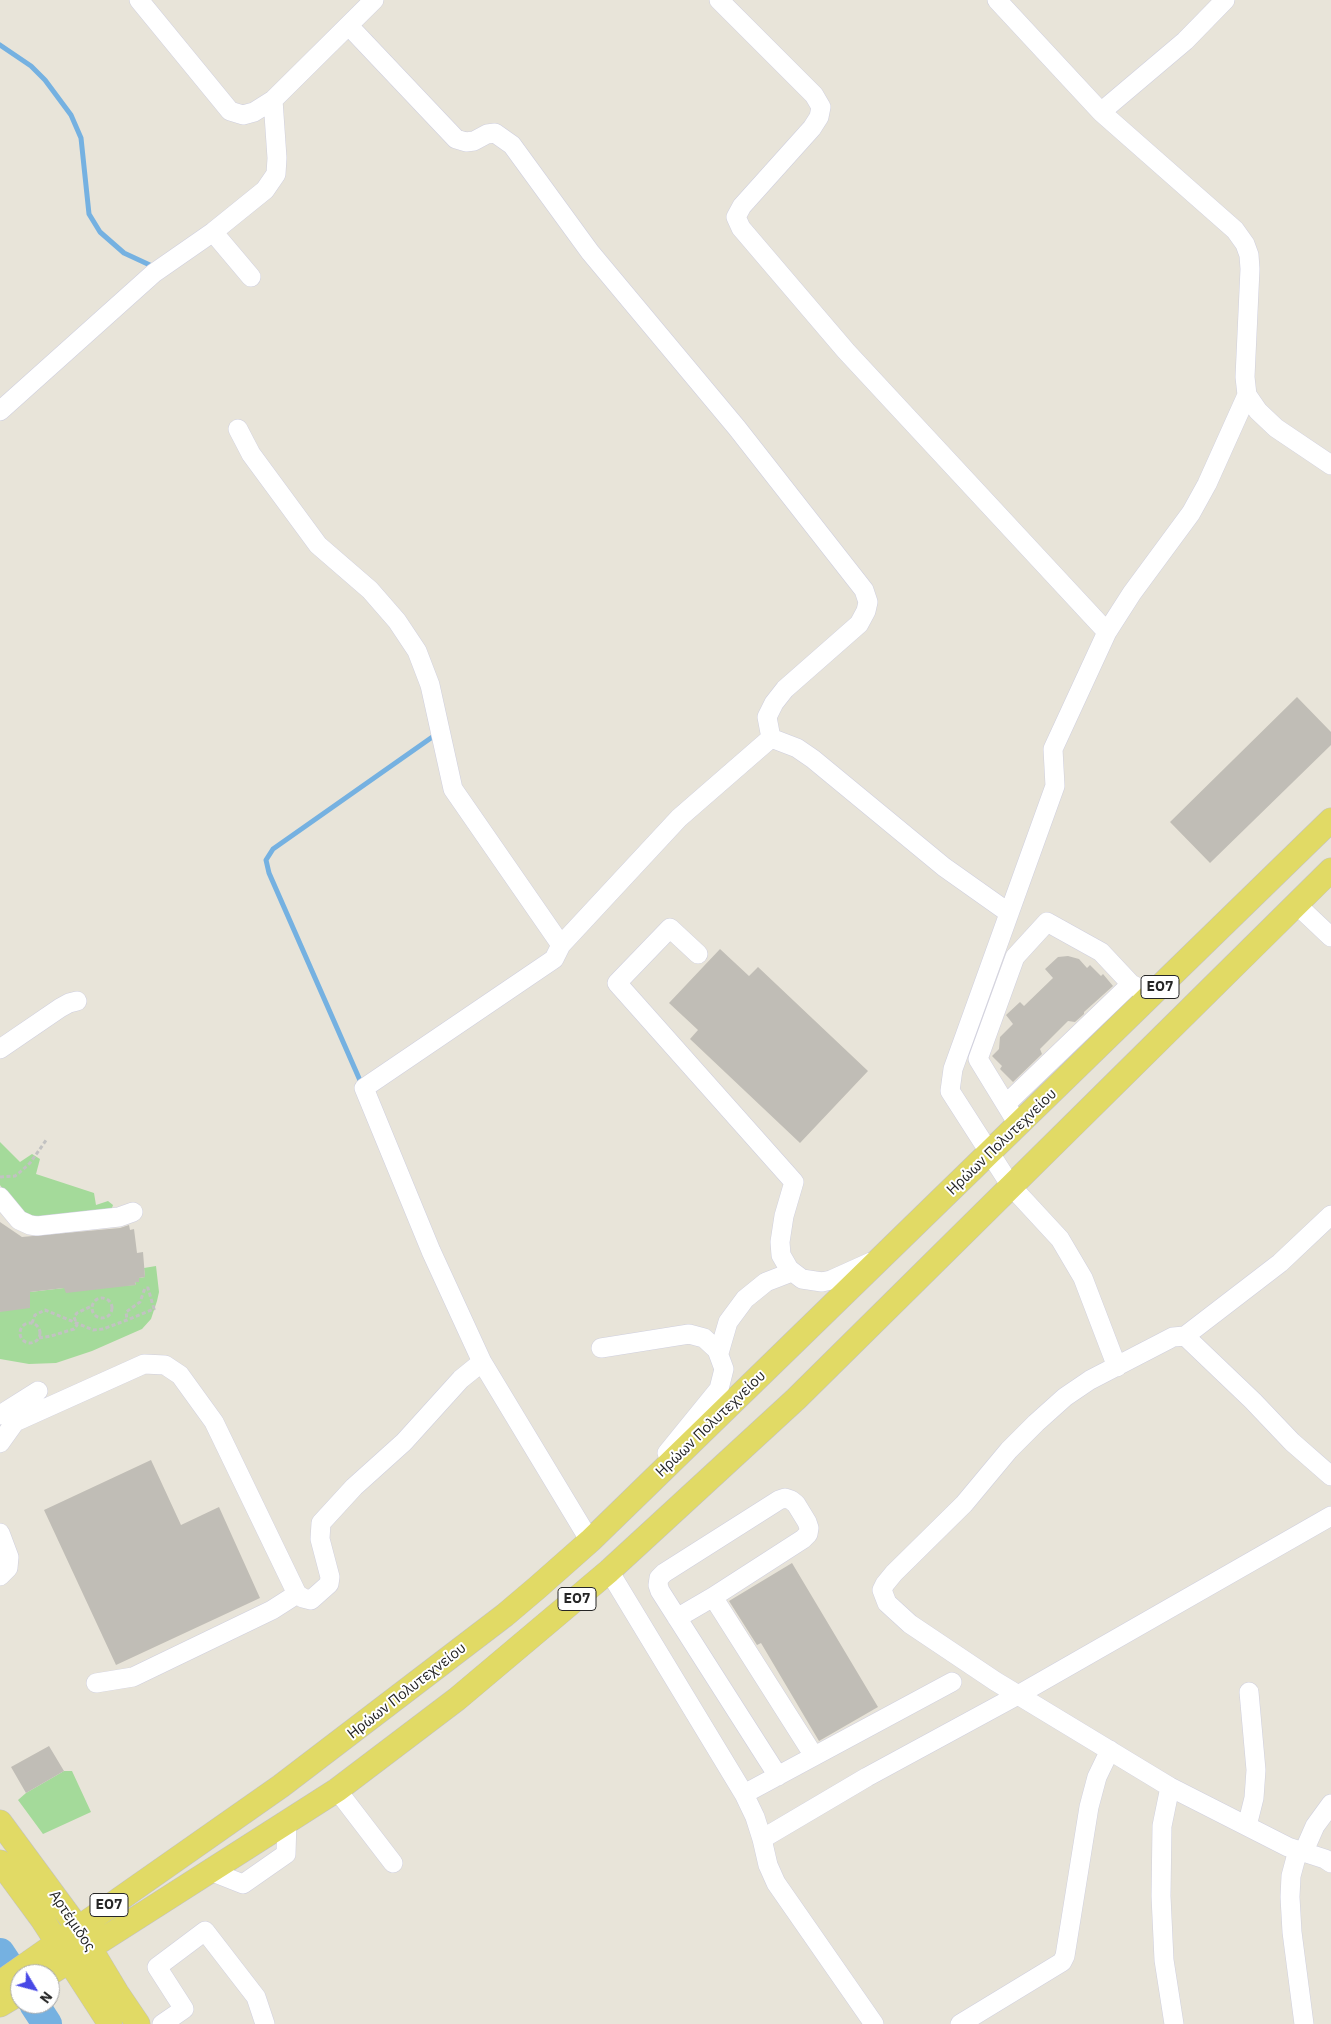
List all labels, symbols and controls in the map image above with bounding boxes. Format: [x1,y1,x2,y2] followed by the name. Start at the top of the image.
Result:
[1141,976,1179,999] road number: ΕΟ7
[943,1085,1061,1199] street label: Ηρώων Πολυτεχνείου
[652,1367,770,1481] street label: Ηρώων Πολυτεχνείου
[558,1588,596,1610] road number: ΕΟ7
[344,1639,470,1743] street label: Ηρώων Πολυτεχνείου
[45,1887,99,1955] street label: Αρτέμιδος
[90,1894,128,1916] road number: ΕΟ7
[10,1964,60,2014] north arrow
[36,1988,56,2007] text: N

